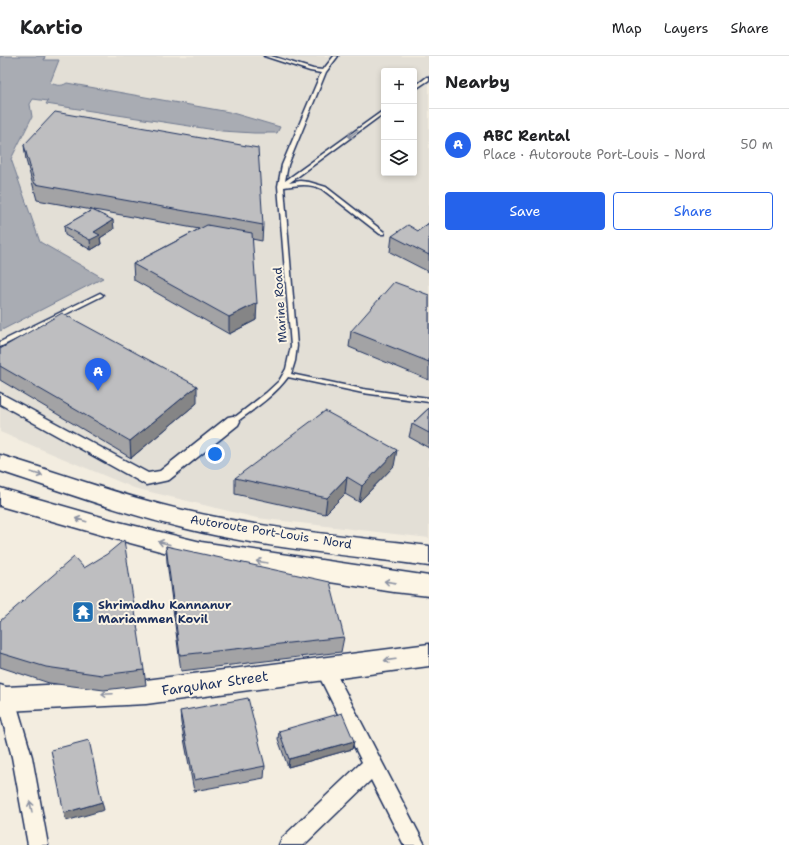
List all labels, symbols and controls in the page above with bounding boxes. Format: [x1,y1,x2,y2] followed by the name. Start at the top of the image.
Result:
[20,15,83,40] text: Kartio
[612,19,642,37] text: Map
[664,19,708,37] text: Layers
[730,19,769,37] text: Share
[381,68,417,176] map controls
[381,68,417,104] button: +
[445,71,510,93] text: Nearby
[381,104,417,140] button: −
[483,126,570,146] text: ABC Rental
[347,130,358,138] one-way arrow
[453,136,463,153] text: A
[740,136,773,153] text: 50 m
[381,140,417,176] button: layers
[483,146,706,163] text: Place · Autoroute Port-Louis - Nord
[445,192,605,230] button: Save
[613,192,773,230] button: Share
[269,266,291,343] street label: Marine Road
[85,358,111,391] pin: A
[205,444,225,464] your location
[30,471,43,478] one-way arrow
[189,511,353,553] street label: Autoroute Port-Louis - Nord
[75,516,88,523] one-way arrow
[157,538,170,546] one-way arrow
[256,558,269,566] one-way arrow
[384,578,397,586] one-way arrow
[98,597,232,627] place label: Shrimadhu Kannanur Mariammen Kovil
[70,599,96,625] temple icon: Shrimadhu Kannanur Mariammen Kovil
[384,656,397,664] one-way arrow
[161,667,269,699] street label: Farquhar Street
[101,690,114,698] one-way arrow
[27,800,35,813] one-way arrow

